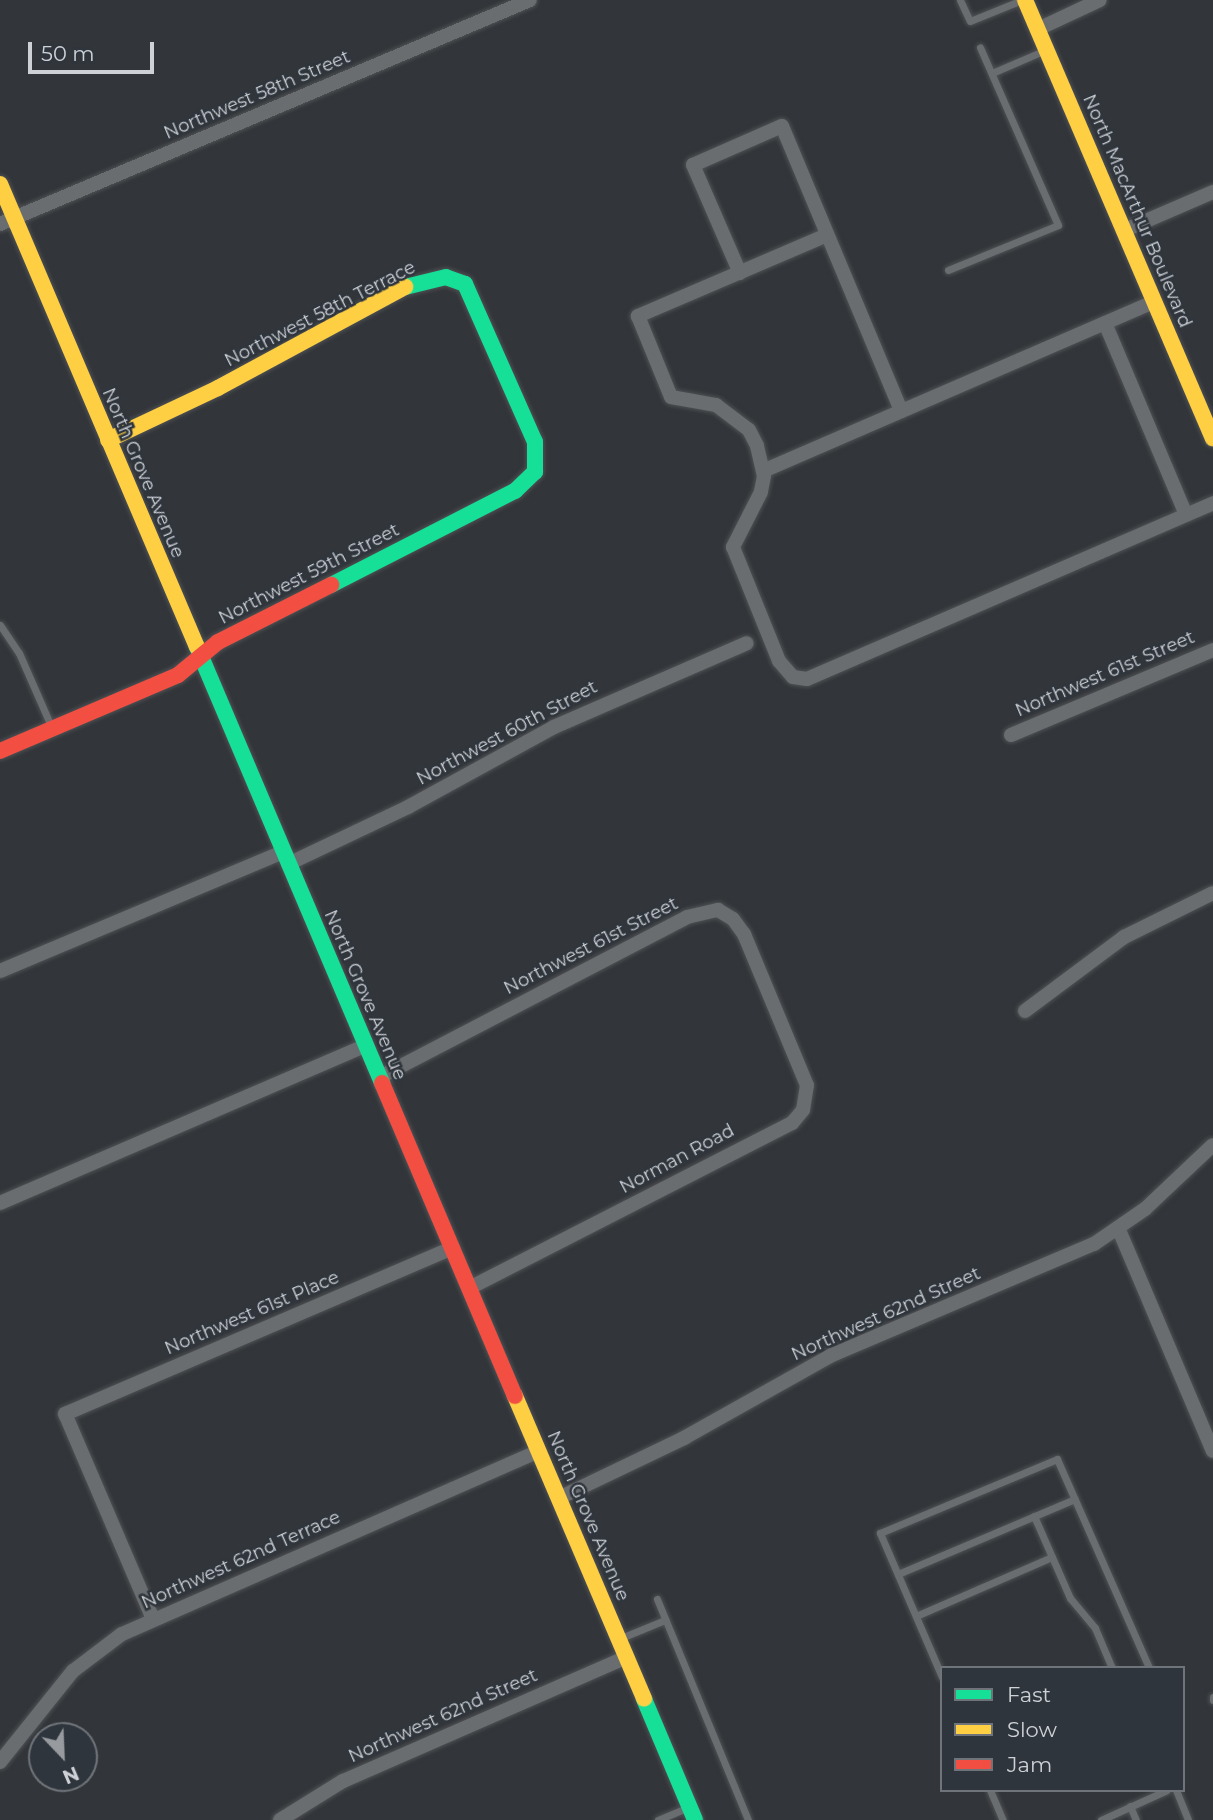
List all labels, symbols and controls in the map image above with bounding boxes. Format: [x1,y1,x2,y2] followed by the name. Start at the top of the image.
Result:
[32,28,158,72] scale bar
[41,41,95,66] text: 50 m
[161,46,353,144] street label: Northwest 58th Street
[1078,91,1196,331] street label: North MacArthur Boulevard
[221,256,419,372] street label: Northwest 58th Terrace
[97,385,189,561] street label: North Grove Avenue
[215,519,403,629] street label: Northwest 59th Street
[1012,626,1198,722] street label: Northwest 61st Street
[413,676,601,790] street label: Northwest 60th Street
[500,893,682,999] street label: Northwest 61st Street
[319,907,411,1083] street label: North Grove Avenue
[616,1120,738,1198] street label: Norman Road
[788,1263,984,1365] street label: Northwest 62nd Street
[162,1266,342,1360] street label: Northwest 61st Place
[542,1428,634,1604] street label: North Grove Avenue
[138,1506,344,1614] street label: Northwest 62nd Terrace
[345,1665,541,1767] street label: Northwest 62nd Street
[940,1666,1185,1792] legend
[1007,1682,1051,1707] text: Fast
[1007,1717,1057,1742] text: Slow
[28,1722,98,1792] north arrow
[1007,1752,1052,1777] text: Jam
[59,1761,82,1789] text: N

